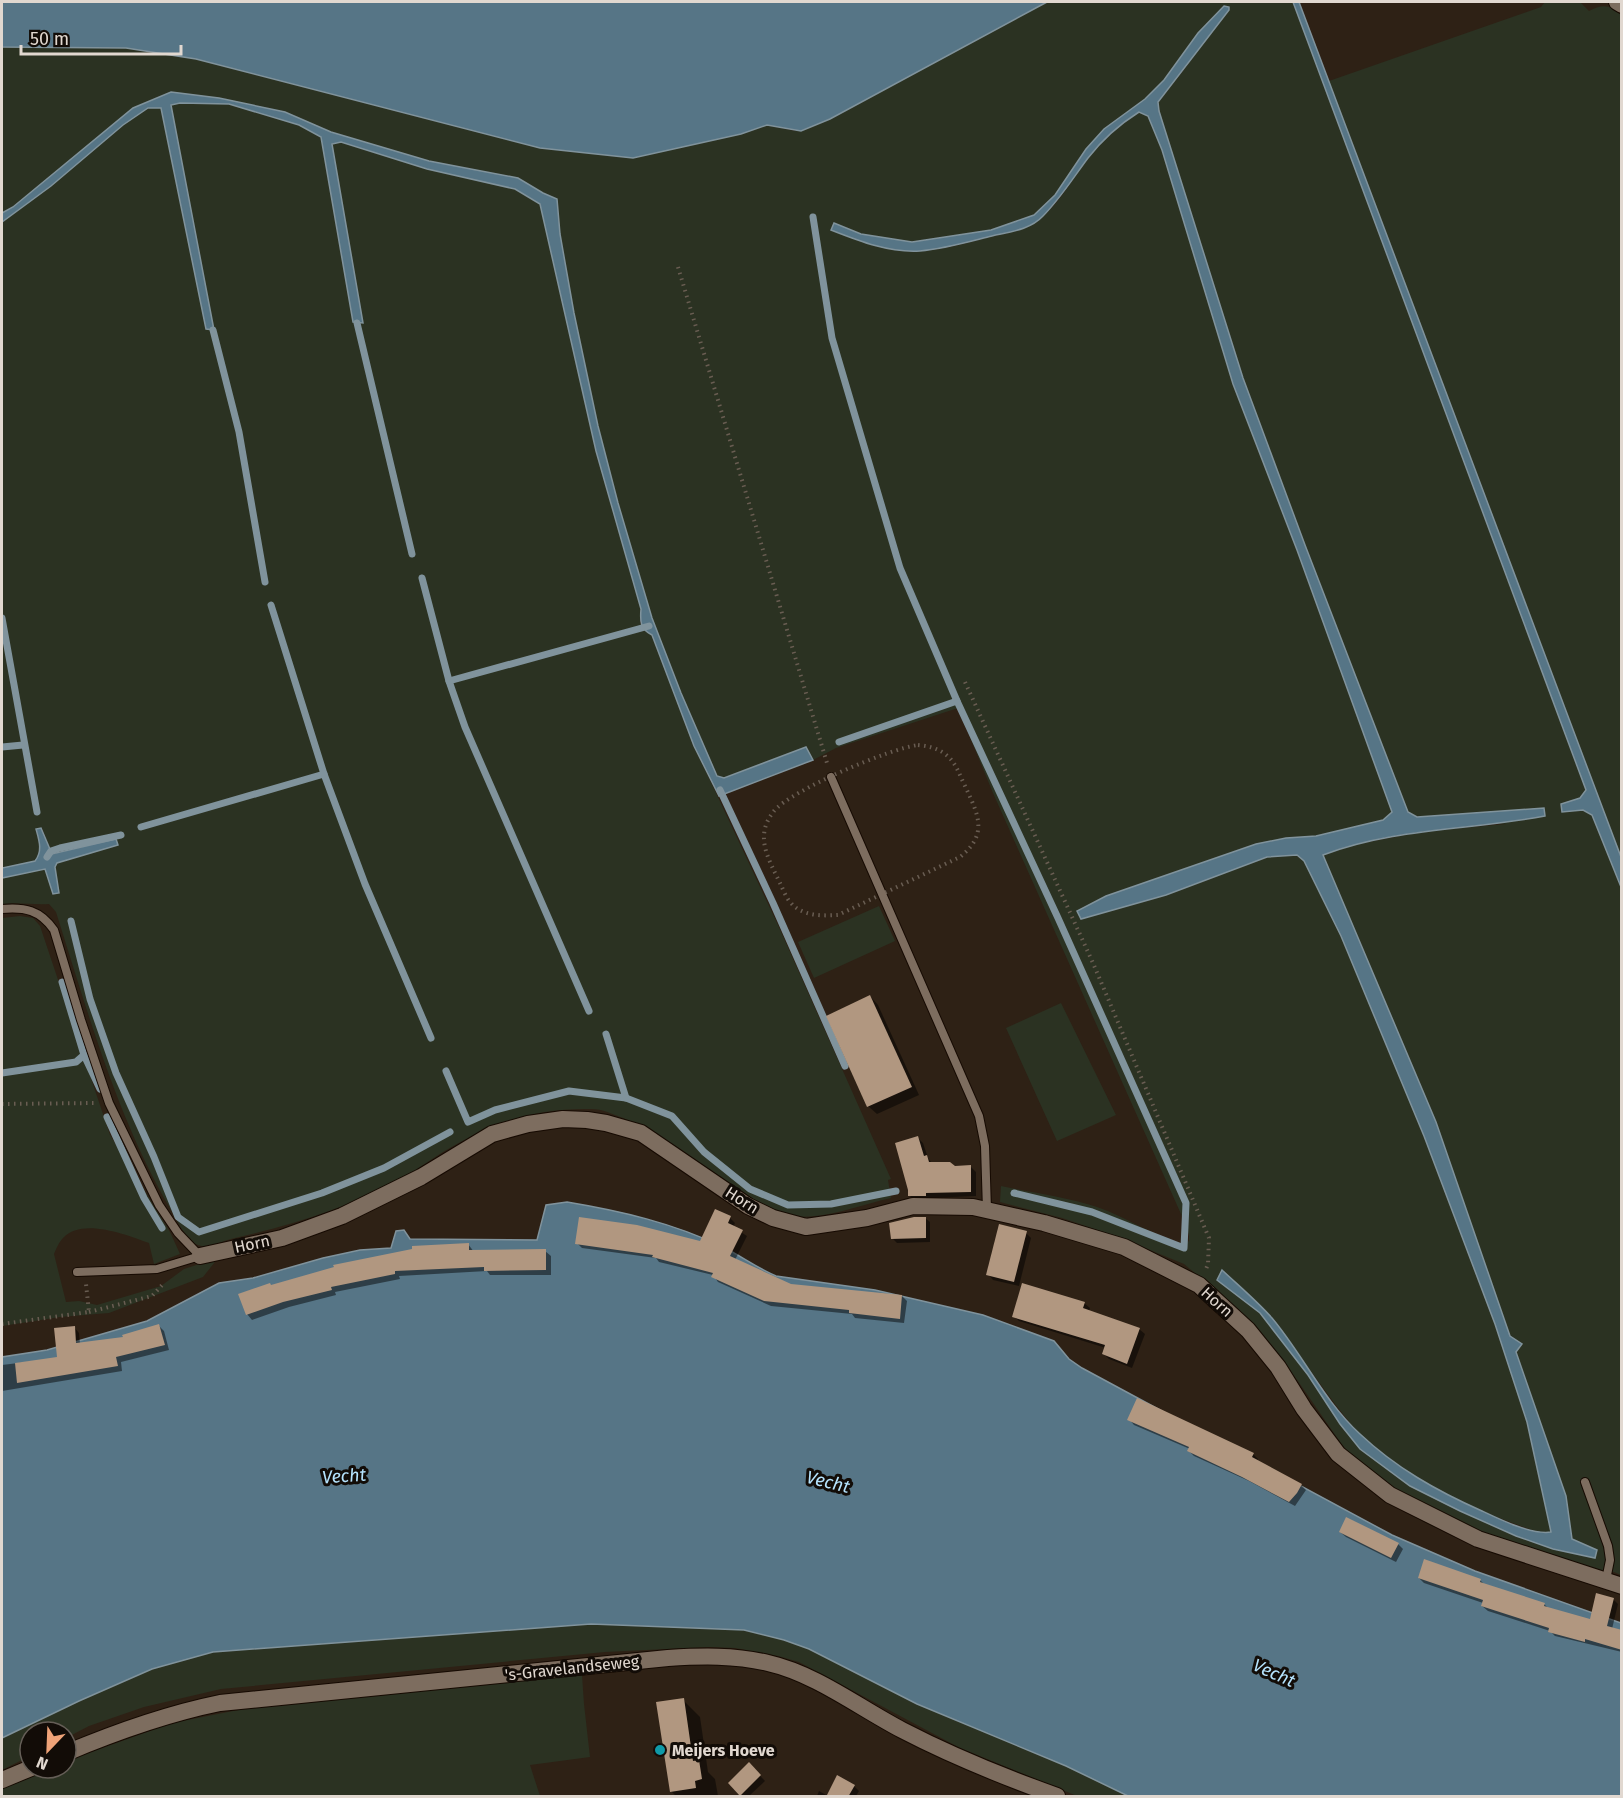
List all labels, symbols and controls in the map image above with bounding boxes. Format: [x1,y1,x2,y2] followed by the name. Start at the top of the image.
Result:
[21,18,182,56] scale bar
[30,28,69,50] text: 50 m
[722,1182,762,1218] street label: Horn
[233,1231,271,1257] street label: Horn
[1197,1283,1237,1321] street label: Horn
[321,1463,367,1489] water label: Vecht
[804,1466,853,1498] water label: Vecht
[504,1651,641,1684] street label: 's-Gravelandseweg
[1249,1654,1299,1692] water label: Vecht
[18,1720,78,1780] north arrow
[672,1741,775,1760] place label: Meijers Hoeve
[653,1743,667,1757] marker: Meijers Hoeve
[34,1753,51,1774] text: N

